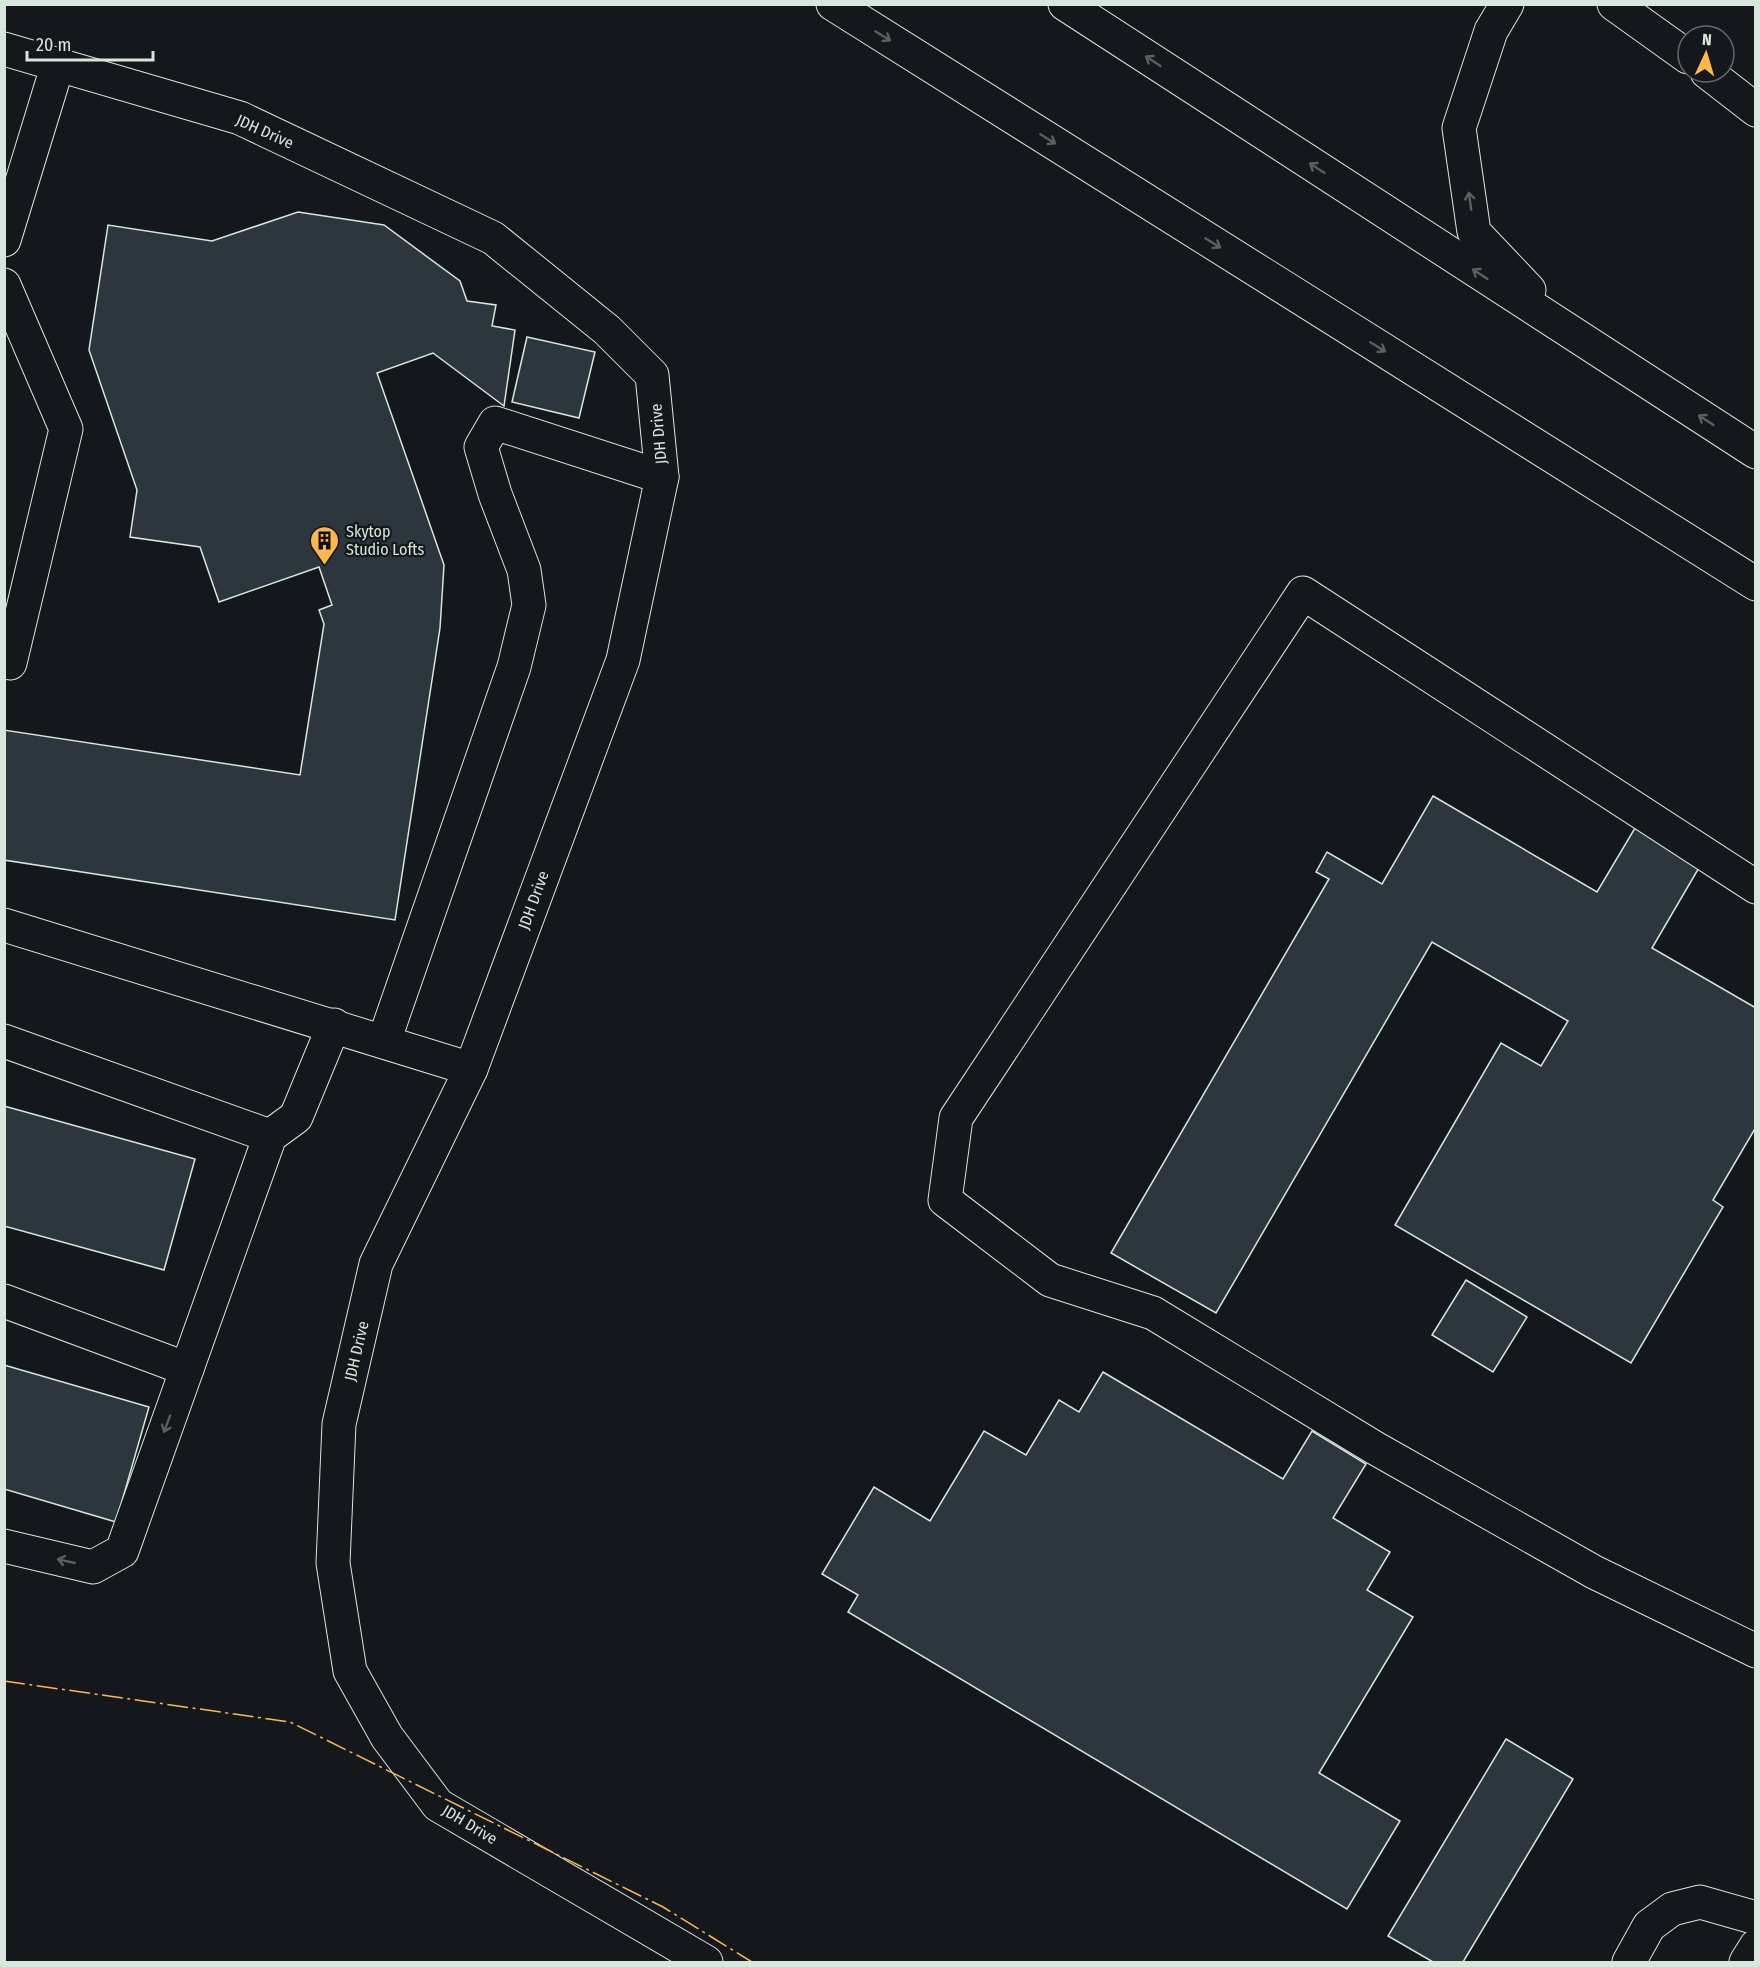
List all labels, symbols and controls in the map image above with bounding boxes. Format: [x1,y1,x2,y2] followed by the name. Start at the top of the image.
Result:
[27,24,153,62] scale bar
[1676,24,1736,84] north arrow
[874,30,891,42] one-way arrow
[1702,30,1712,49] text: N
[36,34,71,56] text: 20 m
[1145,55,1162,67] one-way arrow
[233,110,297,153] street label: JDH Drive
[1039,134,1056,146] one-way arrow
[1309,161,1326,173] one-way arrow
[1464,192,1475,212] one-way arrow
[1204,238,1221,250] one-way arrow
[1472,267,1489,280] one-way arrow
[1369,341,1386,353] one-way arrow
[646,403,671,465] street label: JDH Drive
[1699,414,1715,426] one-way arrow
[346,522,425,559] place label: Skytop Studio Lofts
[309,524,341,566] building icon: Skytop Studio Lofts
[514,868,553,932] street label: JDH Drive
[340,1319,373,1383] street label: JDH Drive
[161,1415,172,1433] one-way arrow
[57,1554,76,1566] one-way arrow
[439,1801,501,1848] street label: JDH Drive

